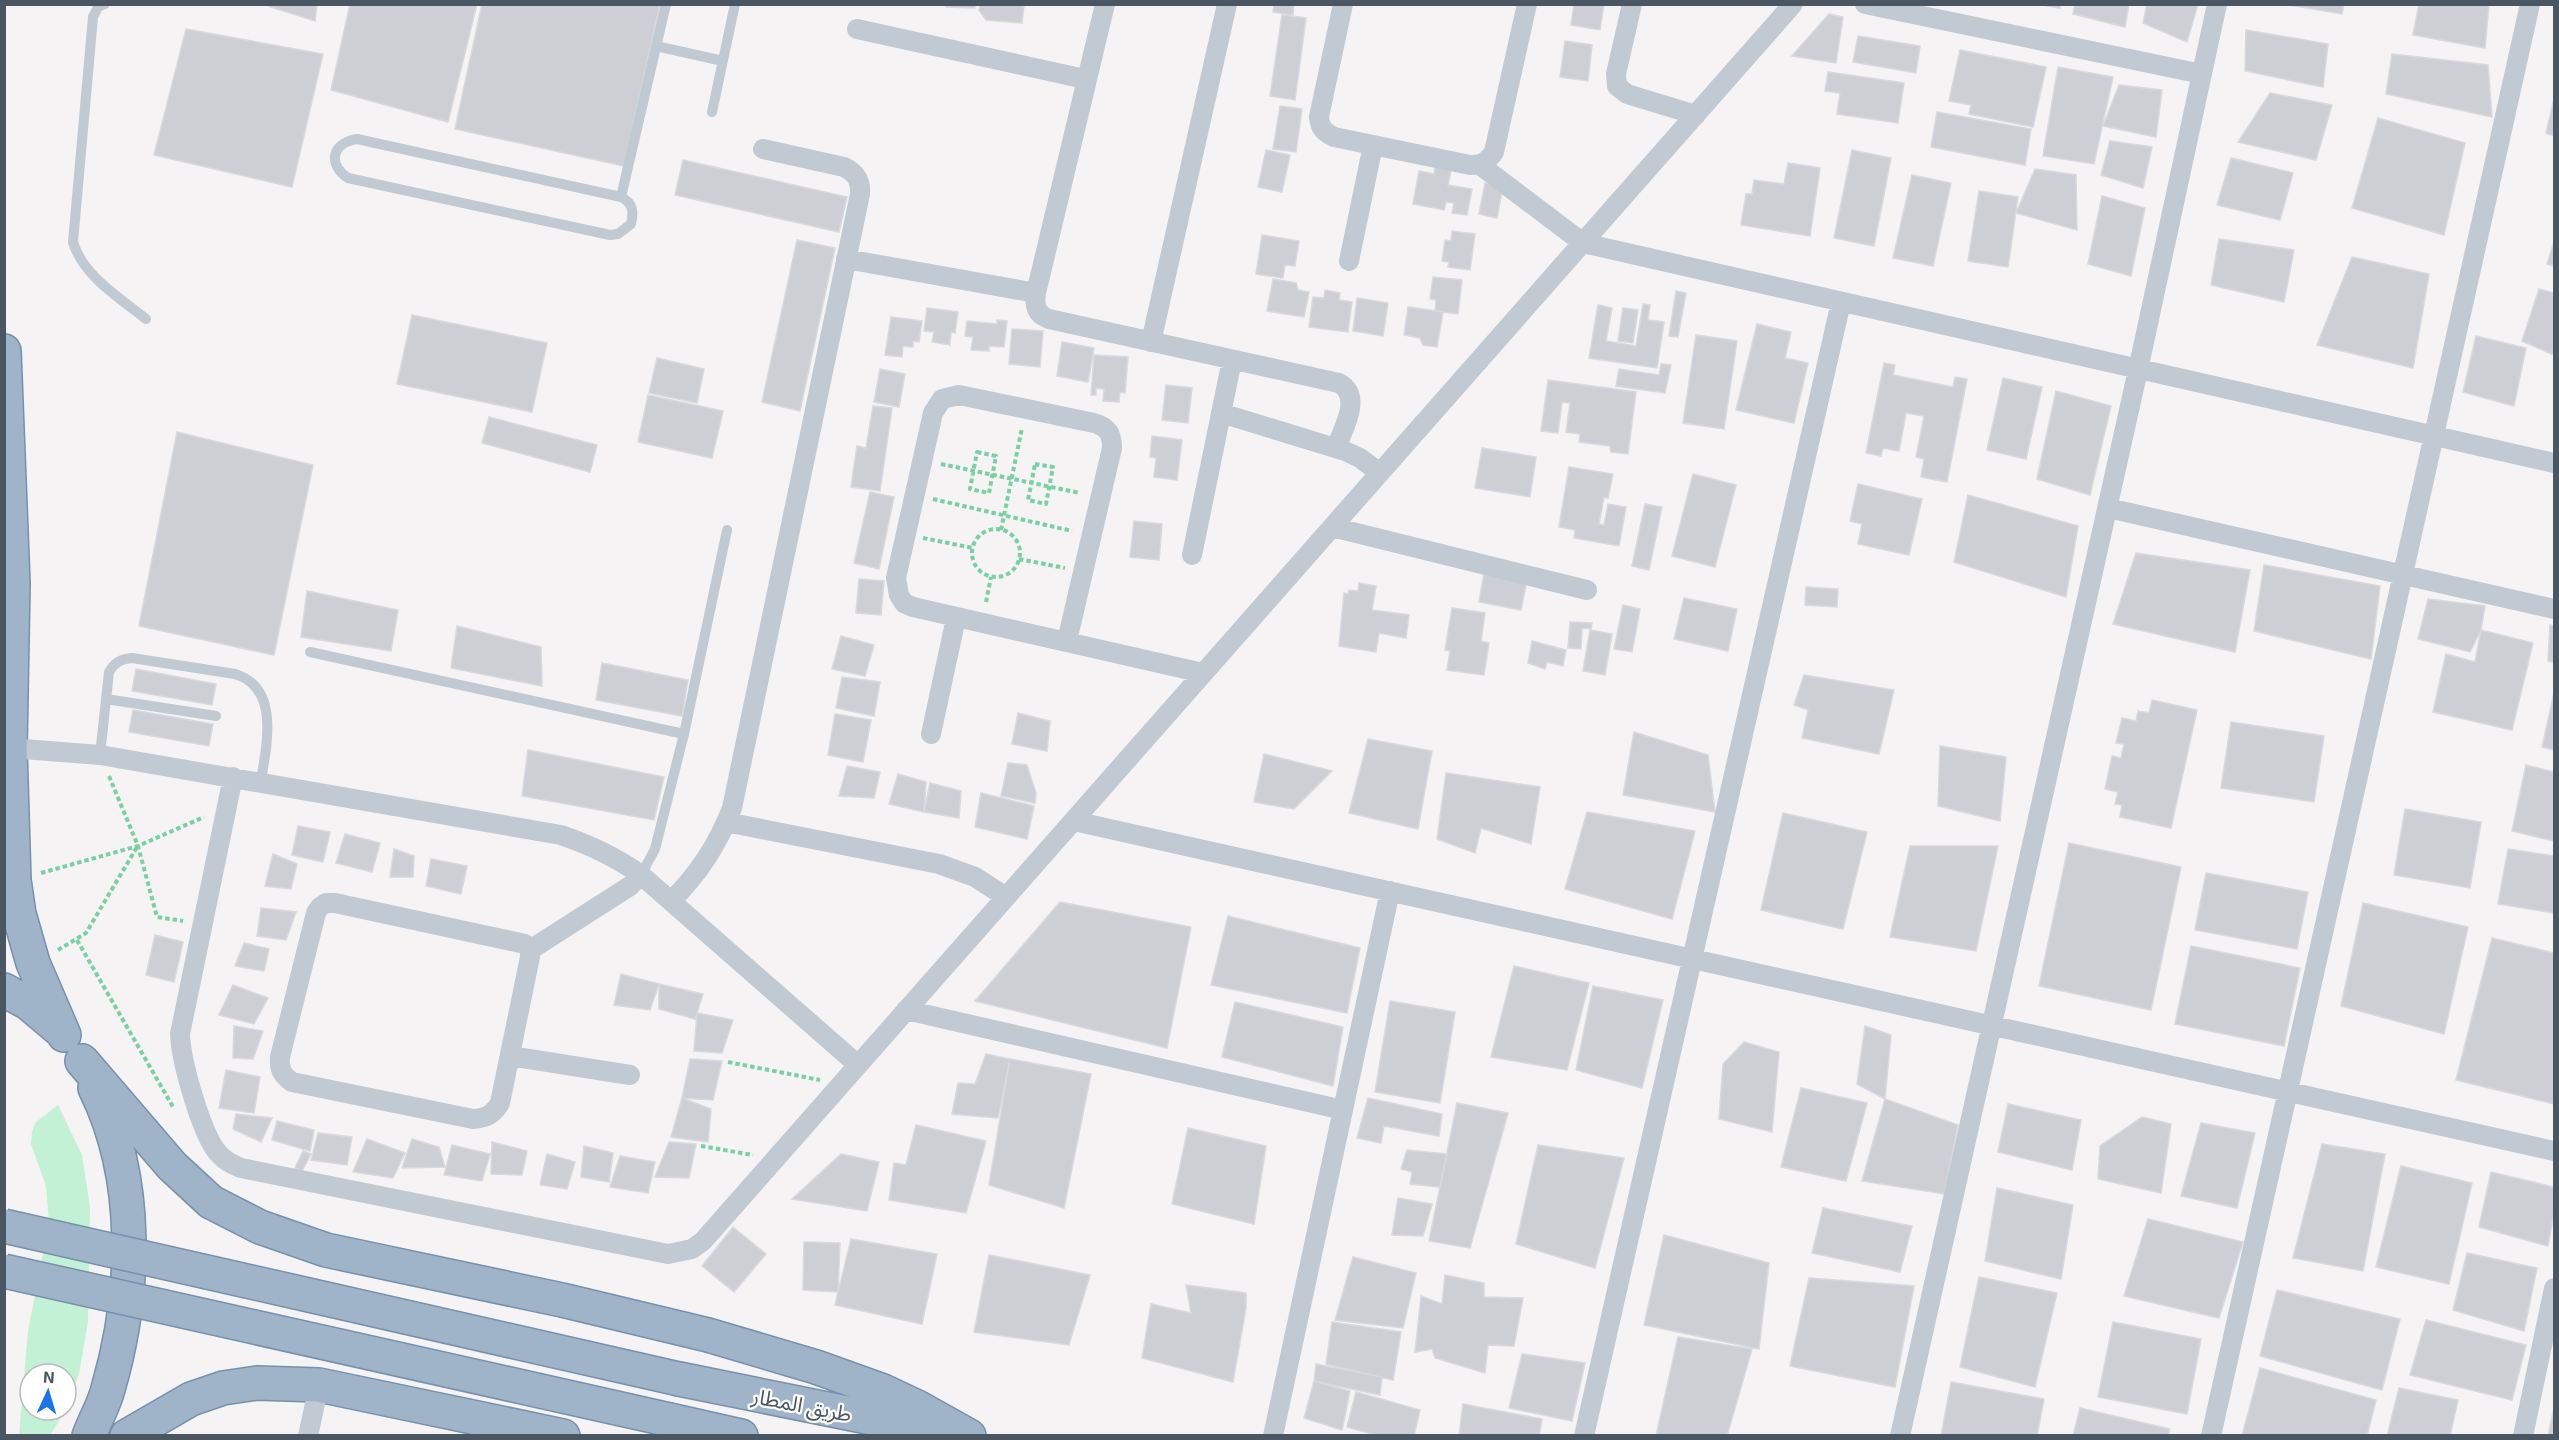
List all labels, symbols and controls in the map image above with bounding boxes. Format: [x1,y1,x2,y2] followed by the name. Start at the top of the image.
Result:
[18,1362,78,1422] north arrow
[43,1367,56,1386] text: N
[749,1382,854,1428] street label: طريق المطار

